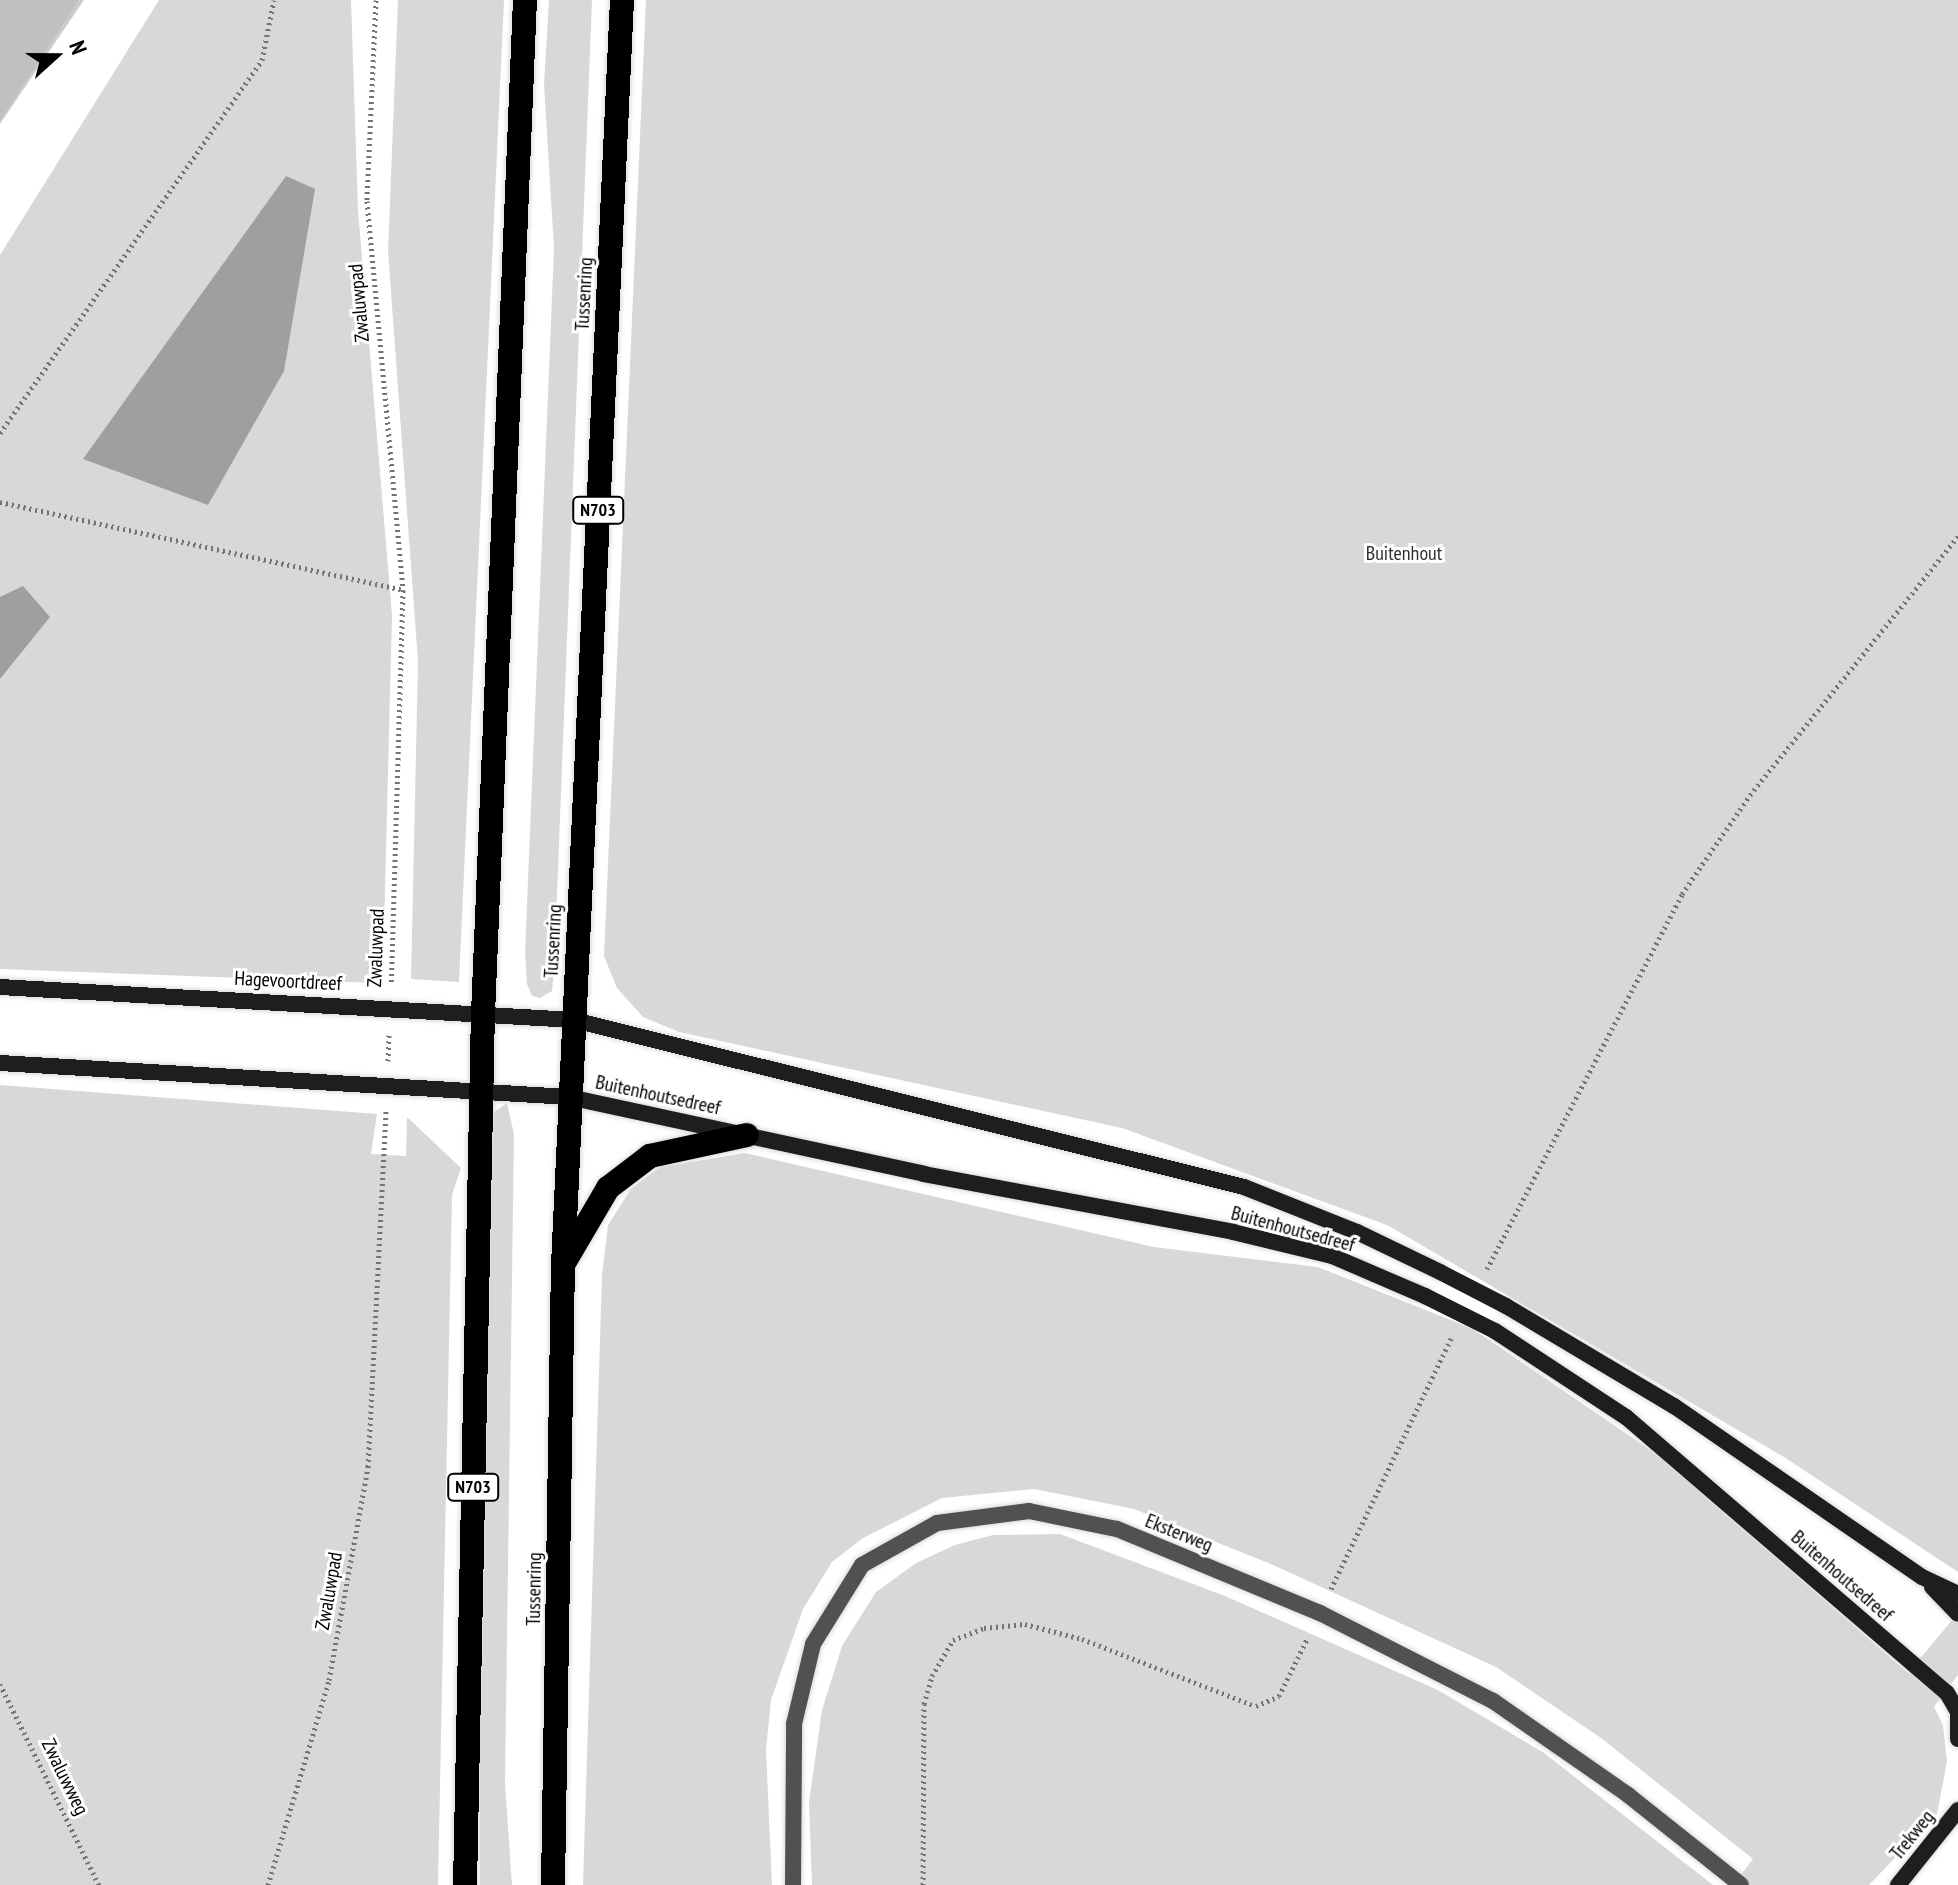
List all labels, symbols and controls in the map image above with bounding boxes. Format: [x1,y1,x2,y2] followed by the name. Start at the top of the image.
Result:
[16,16,96,96] north arrow
[63,37,94,58] text: N
[570,257,598,331] street label: Tussenring
[344,263,374,343] street label: Zwaluwpad
[572,496,624,524] road number: N703
[1366,541,1442,565] park label: Buitenhout
[539,904,567,978] street label: Tussenring
[363,908,389,988] street label: Zwaluwpad
[234,966,342,996] street label: Hagevoortdreef
[593,1070,723,1120] street label: Buitenhoutsedreef
[1229,1201,1357,1257] street label: Buitenhoutsedreef
[447,1473,499,1501] road number: N703
[1142,1509,1216,1557] street label: Eksterweg
[1786,1525,1898,1627] street label: Buitenhoutsedreef
[310,1550,348,1632] street label: Zwaluwpad
[521,1552,547,1626] street label: Tussenring
[36,1735,94,1819] street label: Zwaluwweg
[1885,1805,1939,1865] street label: Trekweg

